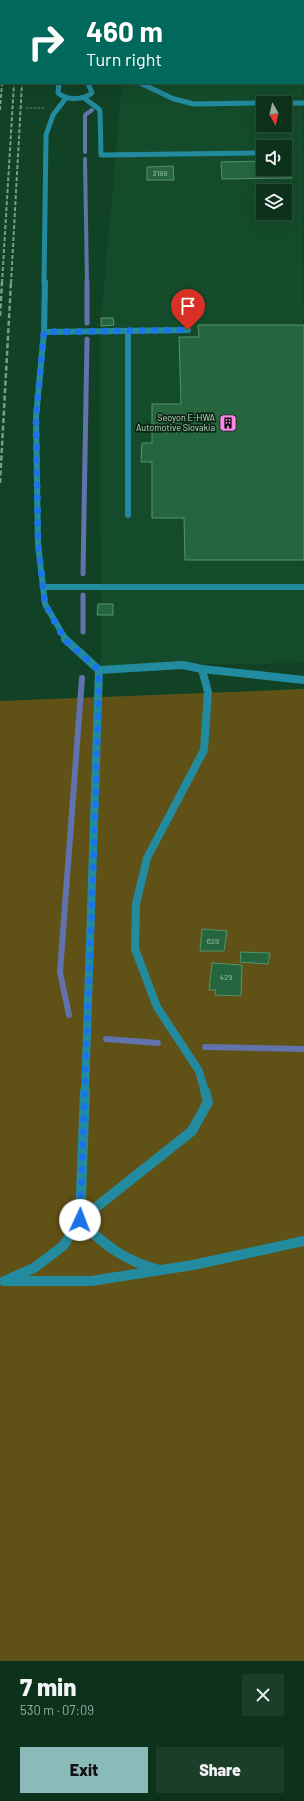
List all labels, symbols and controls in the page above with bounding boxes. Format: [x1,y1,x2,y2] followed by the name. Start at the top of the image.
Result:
[86,14,163,48] text: 460 m
[20,16,72,68] icon: right
[86,48,162,70] text: Turn right
[256,96,292,132] north arrow
[256,96,292,220] map controls
[256,140,292,176] button: sound
[152,168,168,178] house number: 3188
[256,184,292,220] button: layers
[171,289,205,330] pin
[177,295,199,317] icon: arrive
[136,412,216,433] place label: Seoyon E-HWA Automotive Slovakia
[218,413,238,433] building icon: Seoyon E-HWA Automotive Slovakia
[207,936,219,946] house number: 628
[220,972,232,982] house number: 429
[59,1199,101,1241] position arrow
[20,1672,76,1701] text: 7 min
[242,1674,284,1716] button: close
[20,1702,94,1718] text: 530 m · 07:09
[20,1747,148,1793] button: Exit
[156,1747,284,1793] button: Share

